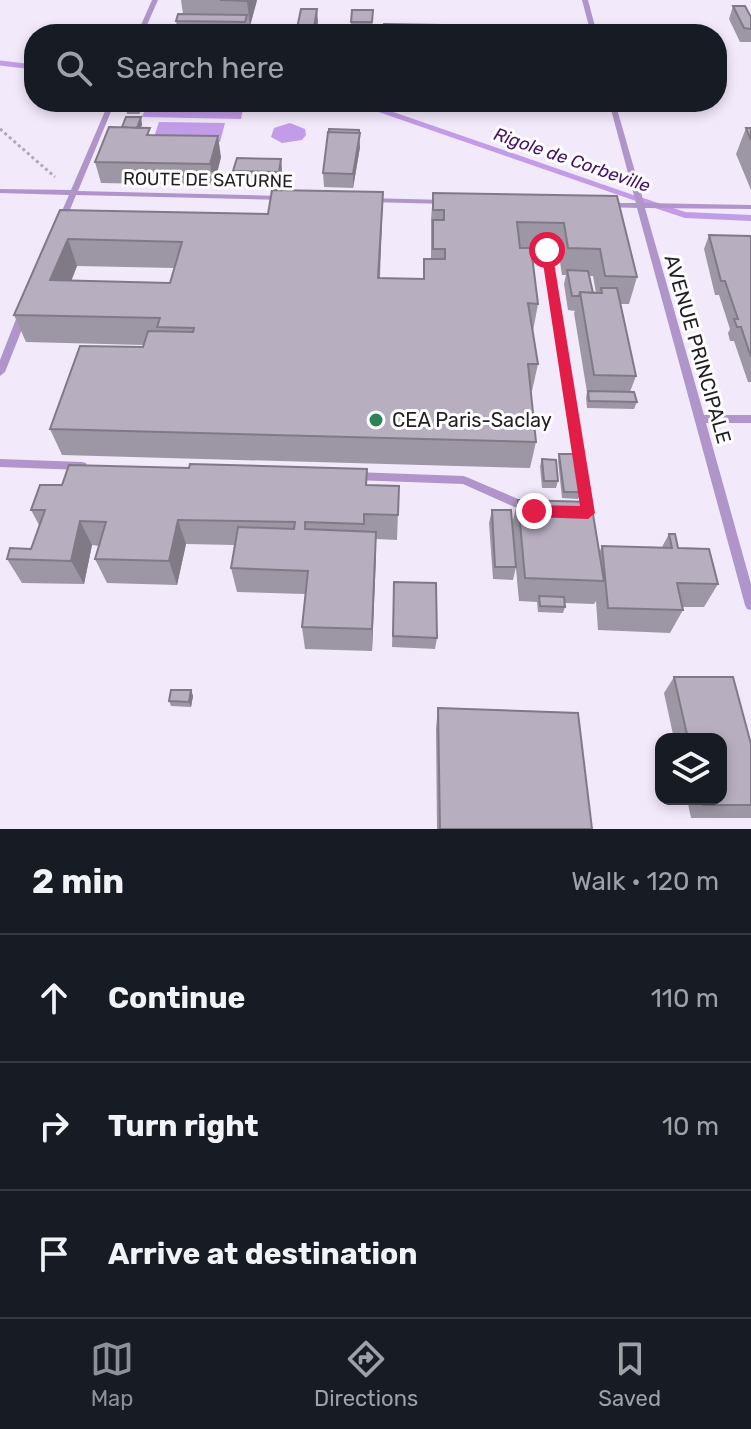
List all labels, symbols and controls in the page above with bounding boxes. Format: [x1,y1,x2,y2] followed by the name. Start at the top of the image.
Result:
[24,24,727,112] search box
[52,46,96,90] icon: search
[116,50,284,86] text: Search here
[491,123,653,197] water label: Rigole de Corbeville
[123,168,293,192] street label: ROUTE DE SATURNE
[529,232,565,268] route start
[660,252,736,446] street label: AVENUE PRINCIPALE
[392,408,552,432] place label: CEA Paris-Saclay
[367,411,385,429] marker: CEA Paris-Saclay
[516,493,552,529] route end
[655,733,727,805] map controls
[655,733,727,805] button: layers
[32,861,124,902] text: 2 min
[571,866,719,897] text: Walk · 120 m
[32,976,76,1020] icon: ahead
[108,980,245,1016] text: Continue
[651,983,719,1014] text: 110 m
[32,1104,76,1148] icon: right
[108,1108,259,1144] text: Turn right
[662,1111,719,1142] text: 10 m
[32,1232,76,1276] icon: arrive
[108,1236,418,1272] text: Arrive at destination
[90,1337,134,1412] tab: Map
[314,1337,418,1412] tab: Directions
[598,1337,661,1412] tab: Saved

